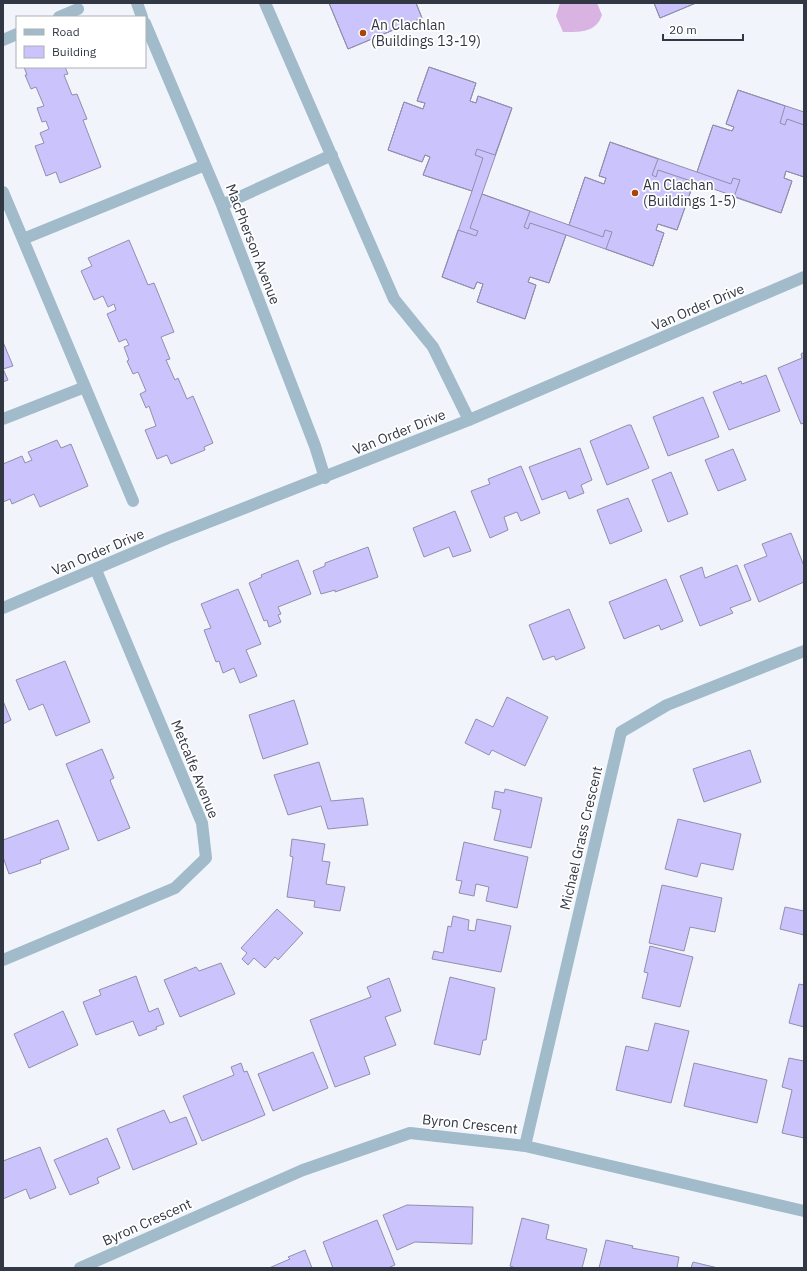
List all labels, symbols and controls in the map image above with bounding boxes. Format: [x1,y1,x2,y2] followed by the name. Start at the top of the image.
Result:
[16,16,146,68] legend
[371,16,481,50] place label: An Clachlan (Buildings 13-19)
[663,16,743,42] scale bar
[669,22,697,37] text: 20 m
[52,24,80,39] text: Road
[358,28,368,38] marker: An Clachlan (Buildings 13-19)
[52,44,97,59] text: Building
[643,176,736,210] place label: An Clachan (Buildings 1-5)
[222,181,284,307] street label: MacPherson Avenue
[630,188,640,198] marker: An Clachan (Buildings 1-5)
[649,279,747,335] street label: Van Order Drive
[350,405,448,459] street label: Van Order Drive
[49,524,147,580] street label: Van Order Drive
[167,717,223,821] street label: Metcalfe Avenue
[556,764,606,912] street label: Michael Grass Crescent
[421,1110,519,1138] street label: Byron Crescent
[100,1194,195,1250] street label: Byron Crescent

